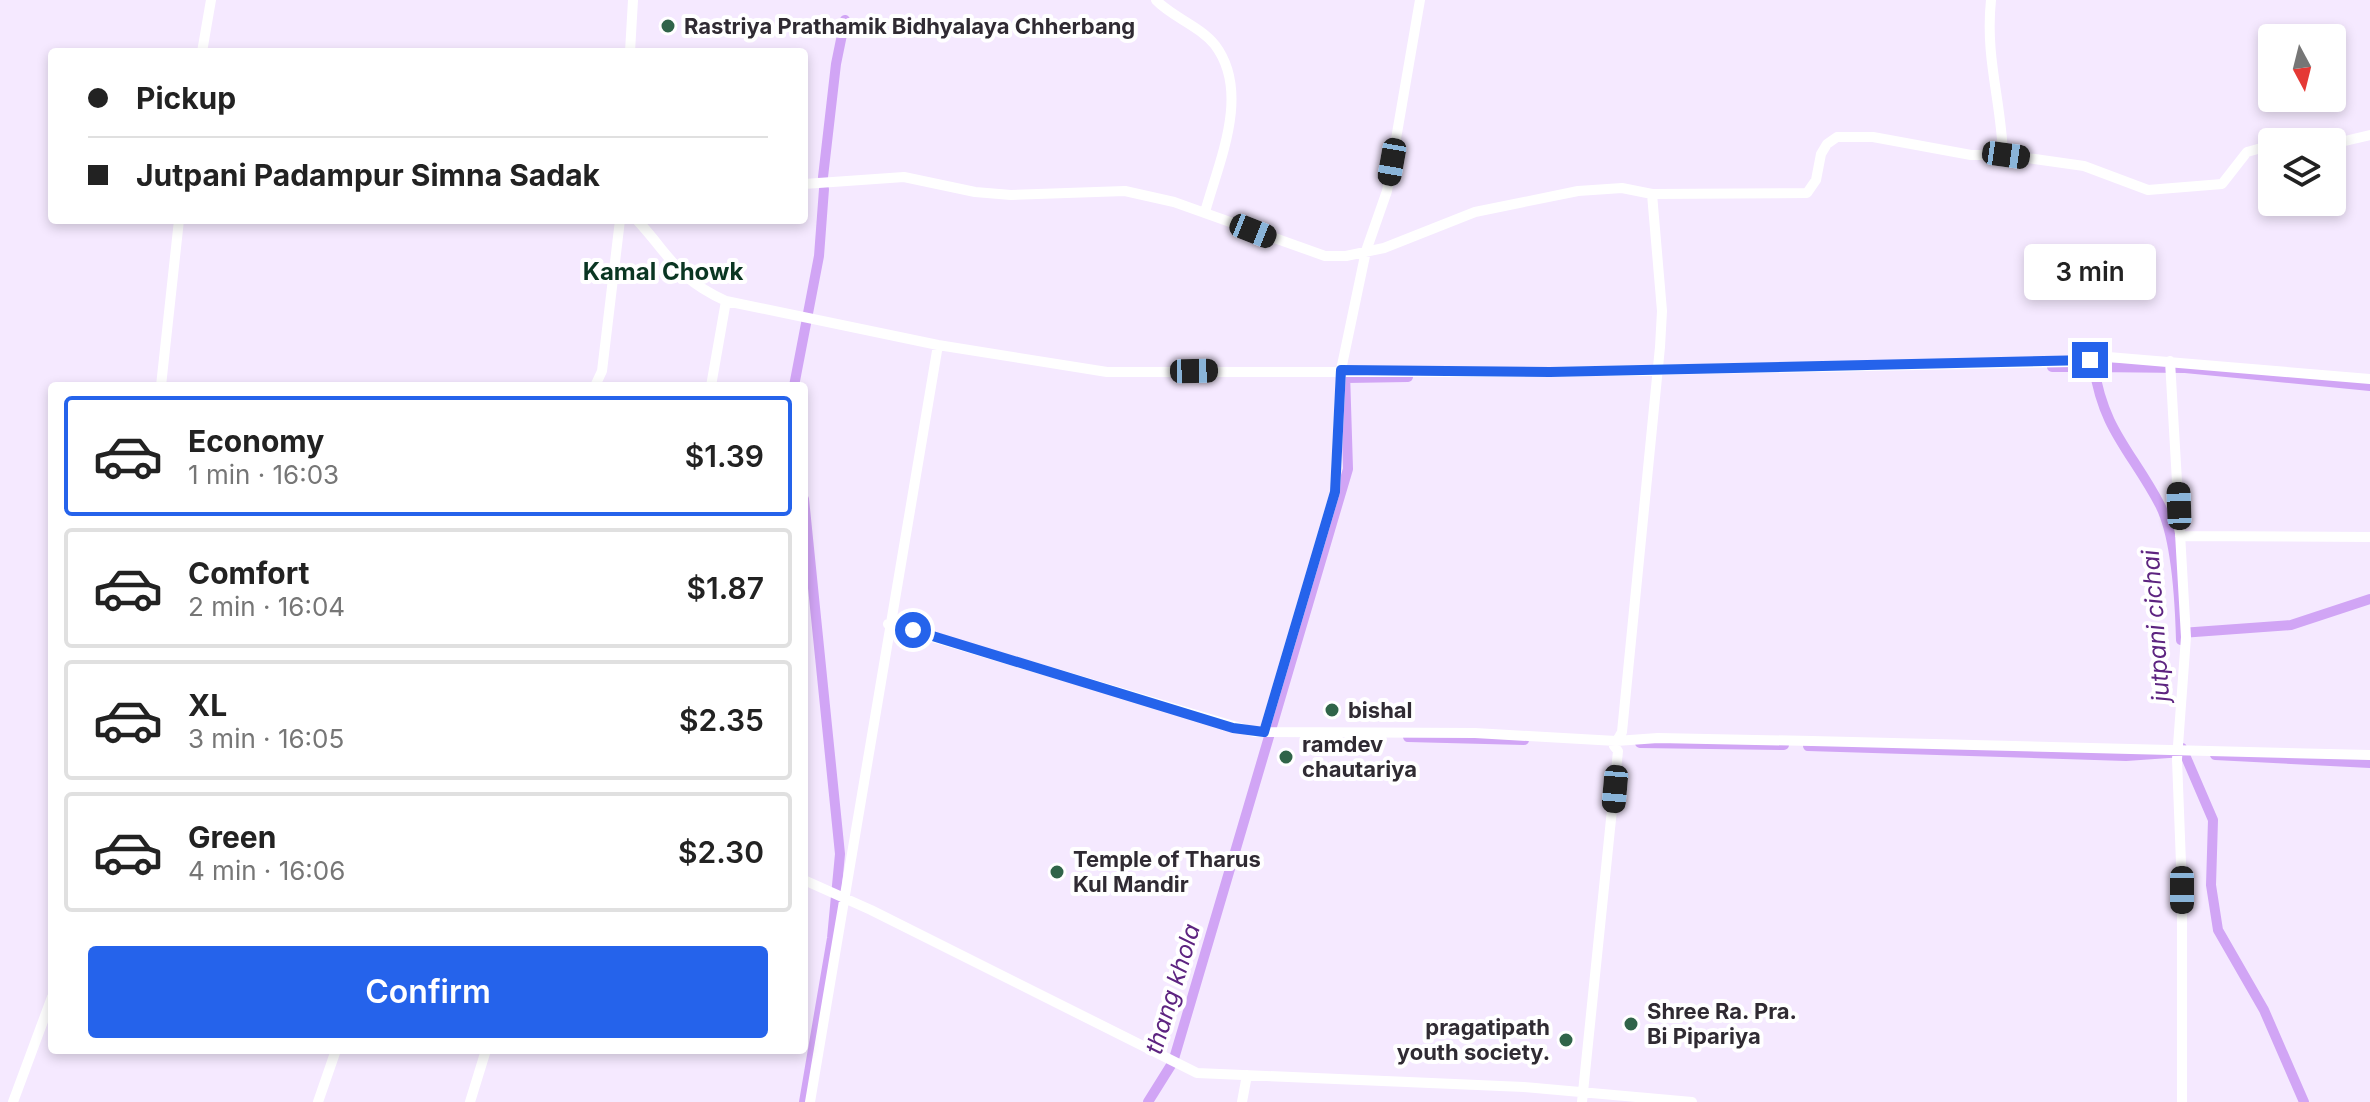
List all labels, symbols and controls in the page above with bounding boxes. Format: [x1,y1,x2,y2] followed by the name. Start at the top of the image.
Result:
[684,13,1135,39] place label: Rastriya Prathamik Bidhyalaya Chherbang
[659,17,677,35] marker: Rastriya Prathamik Bidhyalaya Chherbang
[2258,24,2346,112] north arrow
[2258,24,2346,216] map controls
[136,80,236,116] text: Pickup
[2258,128,2346,216] button: layers
[1376,136,1408,188] car
[1981,140,2031,170] car
[136,157,600,193] text: Jutpani Padampur Simna Sadak
[1226,211,1280,251] car
[2024,244,2156,300] callout: 3 min
[2055,256,2125,287] text: 3 min
[583,257,743,286] district label: Kamal Chowk
[2072,342,2108,378] route end
[1170,359,1218,383] car
[92,420,164,492] icon: car
[188,423,324,459] text: Economy
[685,438,764,474] text: $1.39
[188,459,339,490] text: 1 min · 16:03
[2166,482,2192,530] car
[2136,548,2175,706] water label: jutpani cichai
[92,552,164,624] icon: car
[188,555,309,591] text: Comfort
[687,570,764,606] text: $1.87
[188,591,345,622] text: 2 min · 16:04
[895,612,931,648] route start
[92,684,164,756] icon: car
[188,687,227,723] text: XL
[1348,697,1413,723] place label: bishal
[1323,701,1341,719] marker: bishal
[679,702,764,738] text: $2.35
[188,723,344,754] text: 3 min · 16:05
[1302,731,1417,782] place label: ramdev chautariya
[1277,748,1295,766] marker: ramdev chautariya
[1601,764,1629,814] car
[92,816,164,888] icon: car
[188,819,276,855] text: Green
[678,834,764,870] text: $2.30
[1073,846,1261,897] place label: Temple of Tharus Kul Mandir
[188,855,345,886] text: 4 min · 16:06
[1048,863,1066,881] marker: Temple of Tharus Kul Mandir
[2170,866,2194,914] car
[1139,920,1206,1058] water label: thang khola
[88,946,768,1038] button: Confirm
[1647,998,1797,1049] place label: Shree Ra. Pra. Bi Pipariya
[1397,1014,1550,1065] place label: pragatipath youth society.
[1622,1015,1640,1033] marker: Shree Ra. Pra. Bi Pipariya
[1557,1031,1575,1049] marker: pragatipath youth society.

